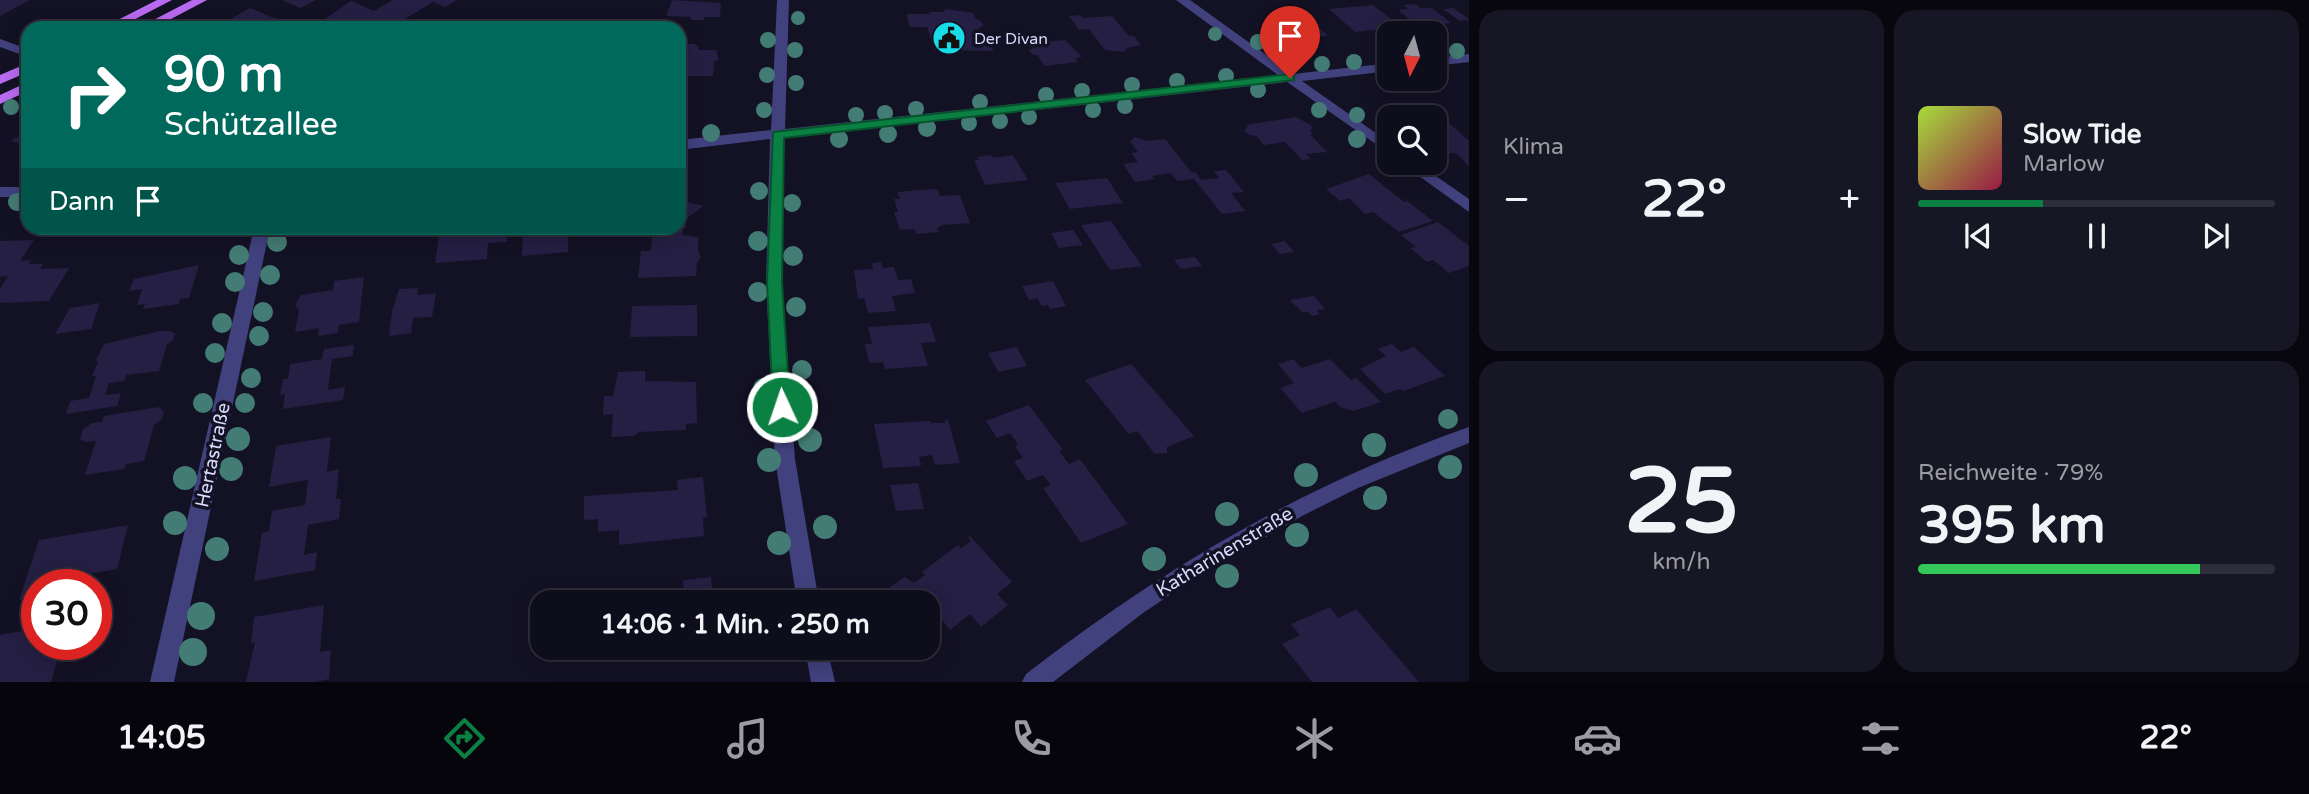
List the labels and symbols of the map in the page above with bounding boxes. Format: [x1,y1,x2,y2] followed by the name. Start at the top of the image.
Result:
[1260,6,1320,78] pin
[930,19,968,57] public building icon: Der Divan
[1377,21,1447,91] north arrow
[974,29,1048,49] place label: Der Divan
[745,370,819,444] position arrow
[191,401,235,510] street label: Hertastraße
[1152,502,1297,601] street label: Katharinenstraße
[21,569,112,660] speed limit sign: 30

